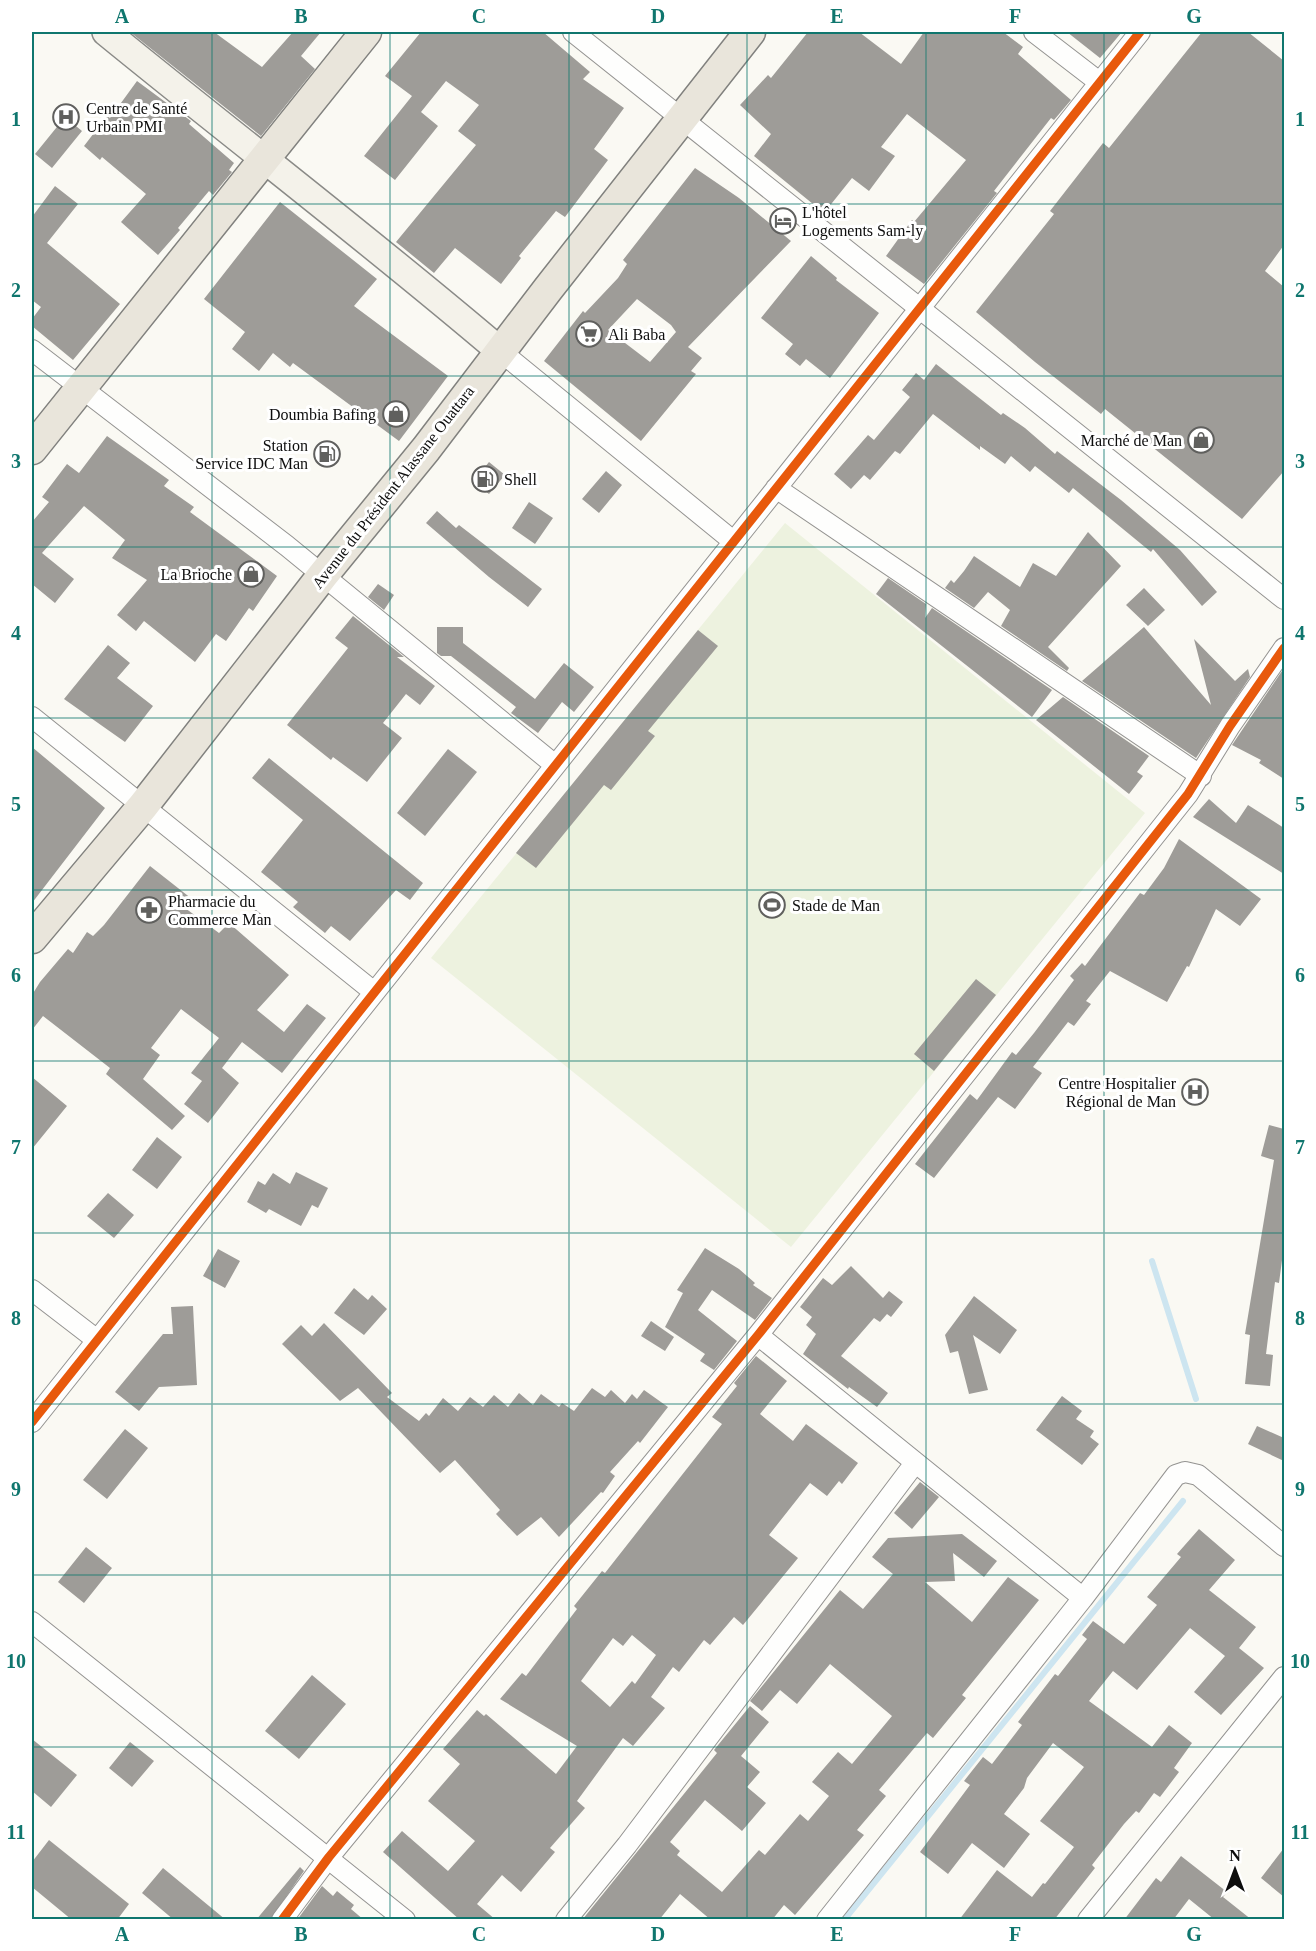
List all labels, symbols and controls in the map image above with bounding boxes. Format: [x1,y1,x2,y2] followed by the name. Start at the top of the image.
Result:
[115,5,130,27] text: A
[294,5,308,27] text: B
[472,5,486,27] text: C
[651,5,665,27] text: D
[830,5,844,27] text: E
[1009,5,1021,27] text: F
[1186,5,1202,27] text: G
[86,100,187,135] place label: Centre de Santé Urbain PMI
[51,102,81,132] hospital icon: Centre de Santé Urbain PMI
[11,108,21,130] text: 1
[1295,108,1305,130] text: 1
[802,204,923,240] place label: L'hôtel Logements Sam-ly
[768,206,798,236] hotel icon: L'hôtel Logements Sam-ly
[11,279,21,301] text: 2
[1295,279,1305,301] text: 2
[574,319,604,349] supermarket icon: Ali Baba
[608,326,665,343] place label: Ali Baba
[309,382,477,592] street label: Avenue du Président Alassane Ouattara
[381,399,411,429] shop icon: Doumbia Bafing
[269,406,376,424] place label: Doumbia Bafing
[1186,425,1216,455] shop icon: Marché de Man
[1081,432,1182,449] place label: Marché de Man
[195,437,308,472] place label: Station Service IDC Man
[312,439,342,469] fuel station icon: Station Service IDC Man
[11,450,21,472] text: 3
[1295,450,1305,472] text: 3
[470,464,500,494] fuel station icon: Shell
[504,471,537,488] place label: Shell
[236,559,266,589] shop icon: La Brioche
[160,566,232,583] place label: La Brioche
[11,622,21,644] text: 4
[1295,622,1305,644] text: 4
[11,793,21,815] text: 5
[1295,793,1305,815] text: 5
[757,890,787,920] sports icon: Stade de Man
[168,893,272,928] place label: Pharmacie du Commerce Man
[134,895,164,925] pharmacy icon: Pharmacie du Commerce Man
[792,897,880,914] place label: Stade de Man
[11,964,21,986] text: 6
[1295,964,1305,986] text: 6
[1058,1075,1177,1111] place label: Centre Hospitalier Régional de Man
[1180,1077,1210,1107] hospital icon: Centre Hospitalier Régional de Man
[11,1136,21,1158] text: 7
[1295,1136,1305,1158] text: 7
[11,1307,21,1329] text: 8
[1295,1307,1305,1329] text: 8
[11,1478,21,1500] text: 9
[1295,1478,1305,1500] text: 9
[6,1650,26,1672] text: 10
[1290,1650,1310,1672] text: 10
[7,1821,25,1843] text: 11
[1291,1821,1309,1843] text: 11
[1205,1840,1265,1900] north arrow
[1229,1847,1241,1864] text: N
[115,1923,130,1945] text: A
[294,1923,308,1945] text: B
[472,1923,486,1945] text: C
[651,1923,665,1945] text: D
[830,1923,844,1945] text: E
[1009,1923,1021,1945] text: F
[1186,1923,1202,1945] text: G

